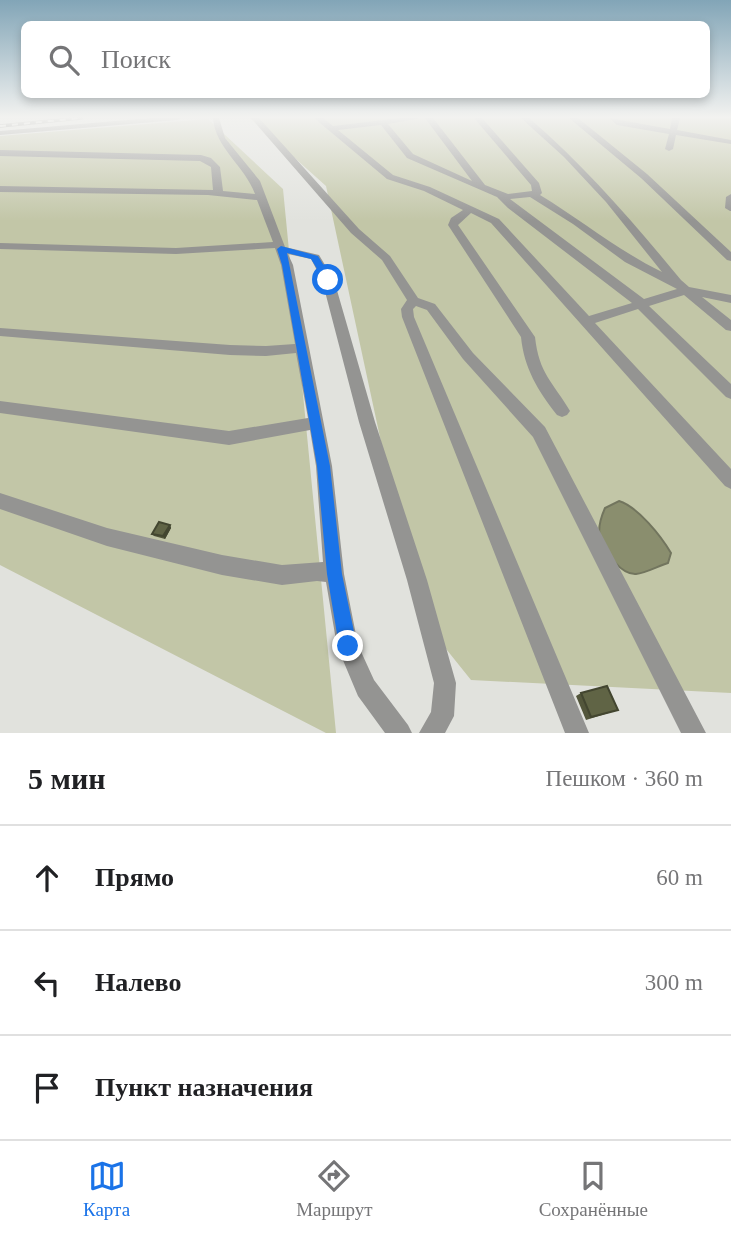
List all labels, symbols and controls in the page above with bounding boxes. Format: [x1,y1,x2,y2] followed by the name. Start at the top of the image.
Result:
[21,21,710,98] search box
[45,41,83,79] icon: search
[101,45,171,74] text: Поиск
[312,264,343,295] route start
[332,630,363,661] route end
[28,762,106,795] text: 5 мин
[546,766,703,791] text: Пешком · 360 m
[28,859,66,897] icon: ahead
[95,863,174,892] text: Прямо
[656,865,703,890] text: 60 m
[28,964,66,1002] icon: left
[95,968,181,997] text: Налево
[645,970,703,995] text: 300 m
[28,1069,66,1107] icon: arrive
[95,1073,313,1102] text: Пункт назначения
[83,1157,130,1221] tab: Карта
[296,1157,373,1221] tab: Маршрут
[539,1157,648,1221] tab: Сохранённые

